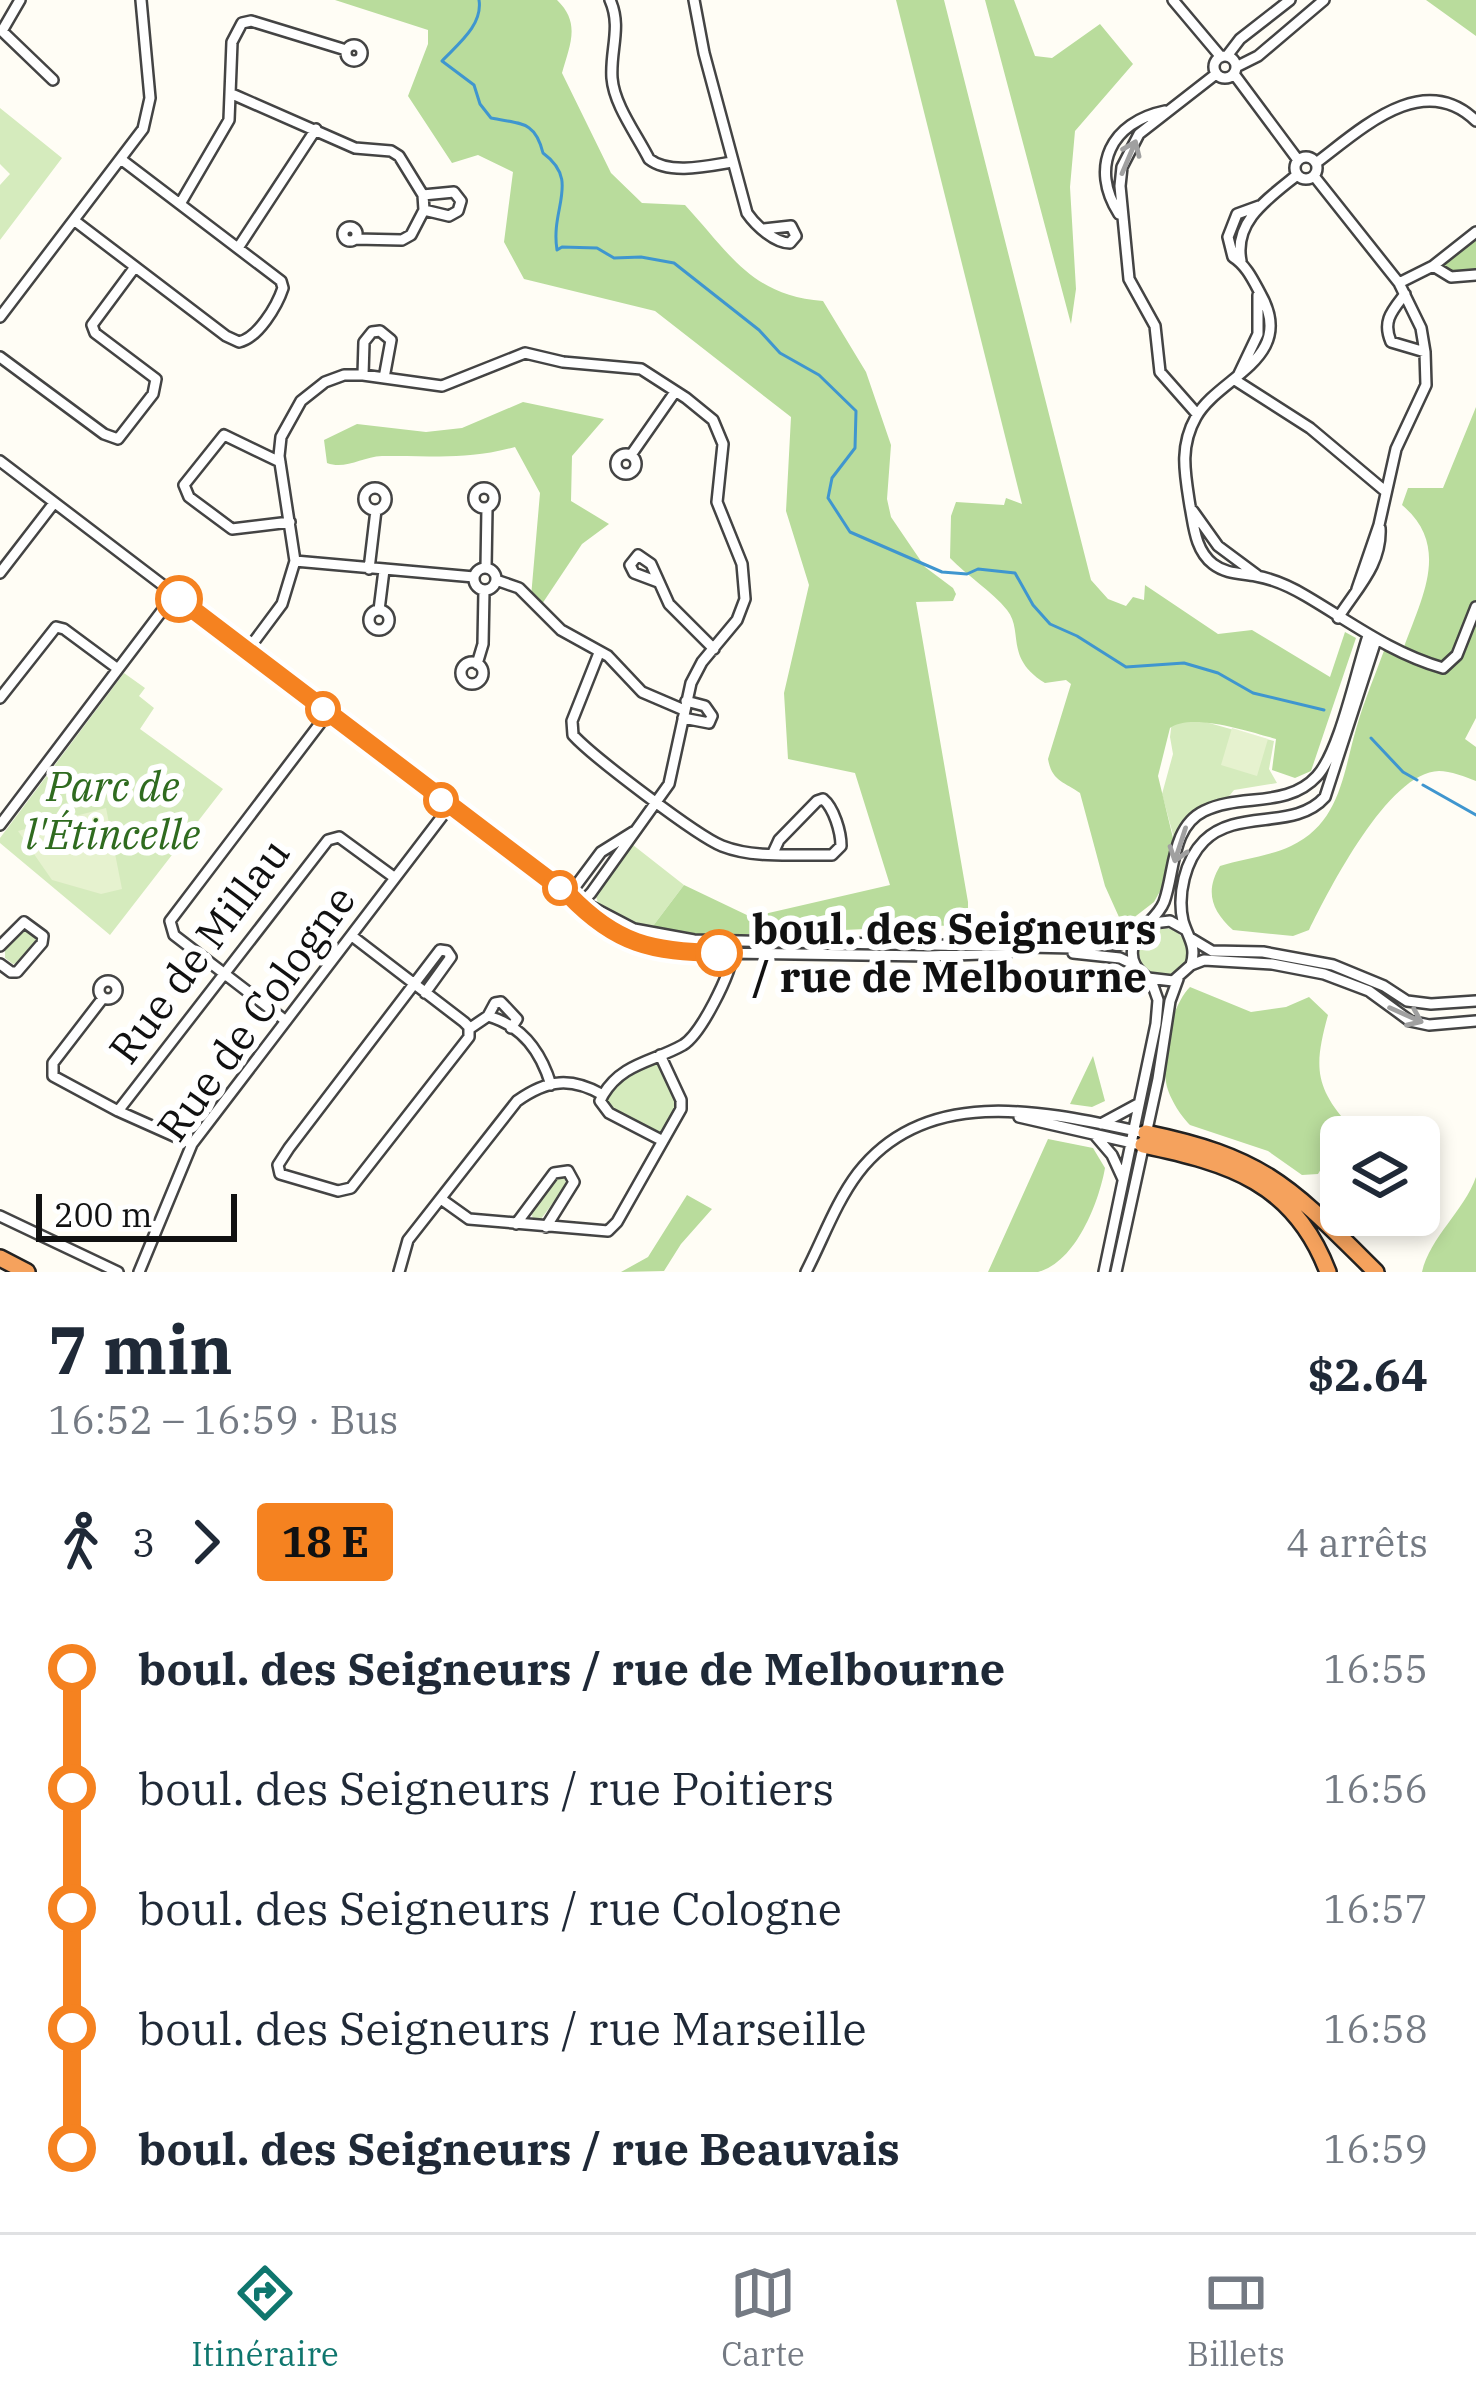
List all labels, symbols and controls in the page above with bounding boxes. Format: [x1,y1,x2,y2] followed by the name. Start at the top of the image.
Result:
[1120,139,1141,176] one-way arrow
[157,577,201,621] unlabelled marker
[307,693,339,725] unlabelled marker
[26,758,201,861] park label: Parc de l'Étincelle
[425,784,457,816] unlabelled marker
[1167,825,1189,863] one-way arrow
[96,827,301,1074] street label: Rue de Millau
[544,872,576,904] unlabelled marker
[144,874,367,1151] street label: Rue de Cologne
[752,901,1157,1004] place label: boul. des Seigneurs / rue de Melbourne
[697,931,741,975] marker: boul. des Seigneurs / rue de Melbourne
[1387,1006,1423,1028] one-way arrow
[1320,1116,1440,1236] map controls
[1320,1116,1440,1236] button: layers
[36,1188,237,1241] scale bar
[54,1193,153,1236] text: 200 m
[48,1306,233,1392] text: 7 min
[1308,1345,1428,1403] text: $2.64
[48,1394,398,1445] text: 16:52 – 16:59 · Bus
[48,1509,114,1575] icon: walk
[173,1509,239,1575] icon: forward
[281,1514,369,1569] text: 18 E
[132,1517,155,1568] text: 3
[1286,1517,1428,1568] text: 4 arrêts
[138,1639,1005,1697] text: boul. des Seigneurs / rue de Melbourne
[1323,1643,1428,1694] text: 16:55
[138,1759,834,1817] text: boul. des Seigneurs / rue Poitiers
[1323,1763,1428,1814] text: 16:56
[138,1879,842,1937] text: boul. des Seigneurs / rue Cologne
[1323,1883,1428,1934] text: 16:57
[138,1999,867,2057] text: boul. des Seigneurs / rue Marseille
[1323,2003,1428,2054] text: 16:58
[138,2119,900,2177] text: boul. des Seigneurs / rue Beauvais
[1323,2123,1428,2174] text: 16:59
[191,2260,339,2375] tab: Itinéraire
[721,2260,805,2375] tab: Carte
[1187,2260,1285,2375] tab: Billets

